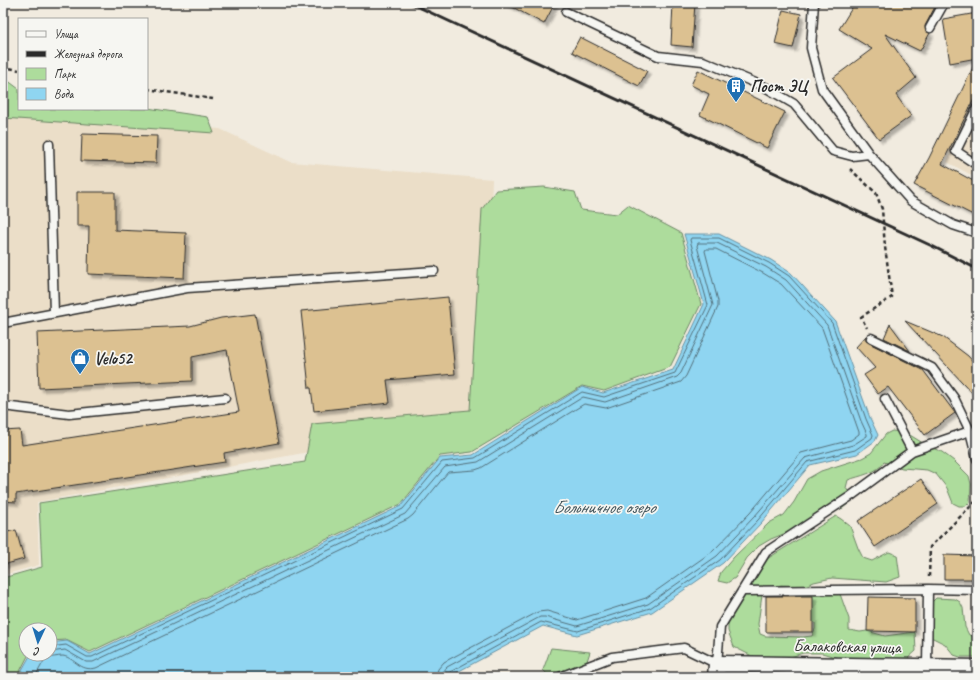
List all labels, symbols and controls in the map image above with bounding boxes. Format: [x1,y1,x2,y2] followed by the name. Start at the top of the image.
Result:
[18,18,148,110] legend
[54,26,79,42] text: Улица
[54,46,123,62] text: Железная дорога
[54,66,77,82] text: Парк
[725,75,747,103] building icon: Пост ЭЦ
[750,76,809,97] place label: Пост ЭЦ
[54,86,75,102] text: Вода
[69,347,91,375] shop icon: Velo52
[94,348,133,369] place label: Velo52
[553,496,658,518] water label: Больничное озеро
[18,622,58,662] north arrow
[793,635,902,658] street label: Балаковская улица
[33,645,40,659] text: С

